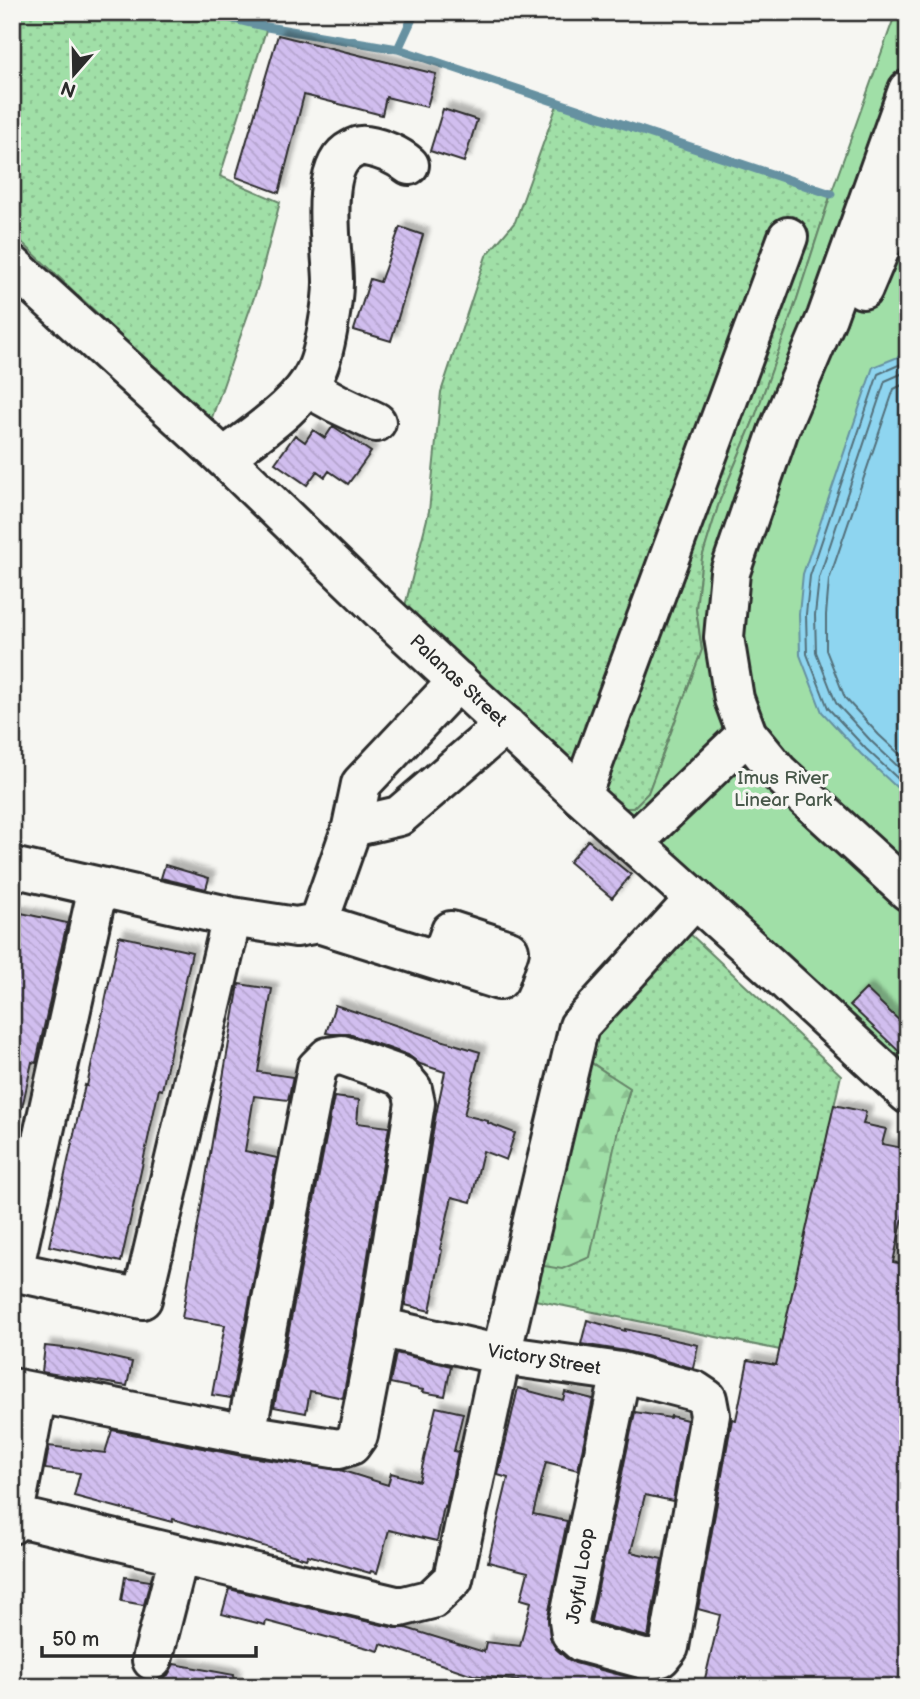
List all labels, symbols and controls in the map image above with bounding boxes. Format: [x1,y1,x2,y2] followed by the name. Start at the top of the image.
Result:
[38,38,108,108] north arrow
[58,75,79,102] text: N
[405,630,512,732] street label: Palanas Street
[734,767,833,812] park label: Imus River Linear Park
[486,1340,602,1380] street label: Victory Street
[562,1526,600,1626] street label: Joyful Loop
[42,1615,256,1659] scale bar
[52,1627,99,1652] text: 50 m

